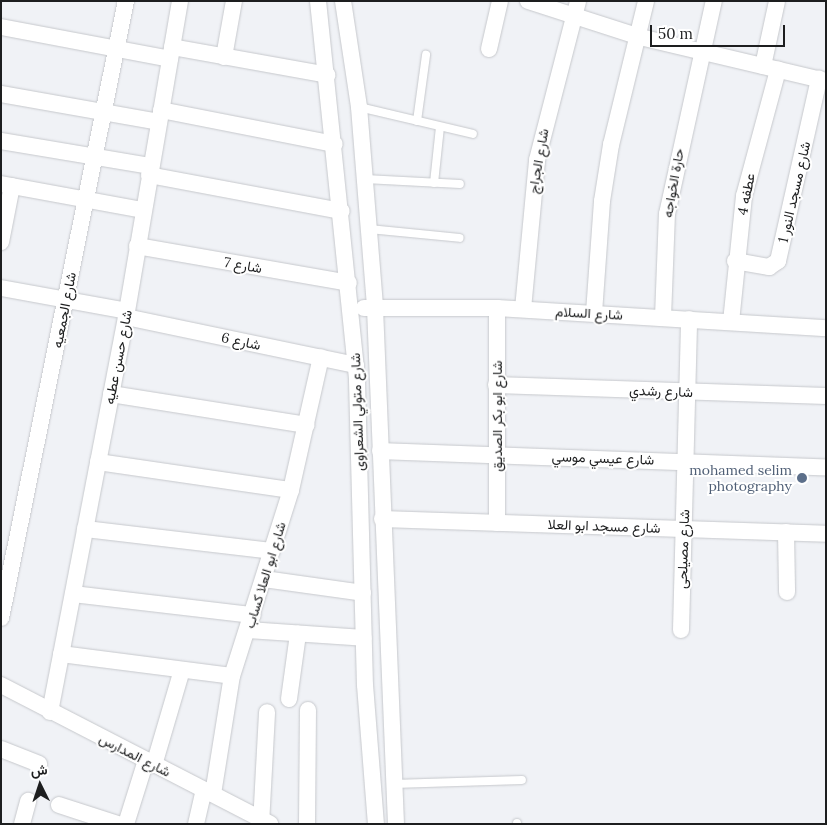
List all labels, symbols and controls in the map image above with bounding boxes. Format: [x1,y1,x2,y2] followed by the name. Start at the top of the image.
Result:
[652,15,787,47] scale bar
[658,24,693,43] text: 50 m
[524,127,552,195] street label: شارع الجراج
[774,140,814,244] street label: شارع مسجد النور 1
[659,147,687,219] street label: حارة الخواجه
[734,172,758,216] street label: عطفه 4
[223,253,263,277] street label: شارع 7
[48,271,80,349] street label: شارع الجمعيه
[555,303,623,323] street label: شارع السلام
[101,308,135,406] street label: شارع حسن عطيه
[220,329,262,353] street label: شارع 6
[347,353,367,471] street label: شارع متولي الشعراوى
[489,360,505,472] street label: شارع ابو بكر الصديق
[629,381,693,401] street label: شارع رشدي
[551,448,655,468] street label: شارع عيسي موسي
[689,462,792,494] place label: mohamed selim photography
[796,472,808,484] marker: mohamed selim photography
[673,509,693,589] street label: شارع مصيلحى
[547,516,661,536] street label: شارع مسجد ابو العلا
[241,520,289,630] street label: شارع ابو العلا كساب
[96,730,174,780] street label: شارع المدارس
[15,760,65,810] north arrow
[30,760,48,780] text: ش

